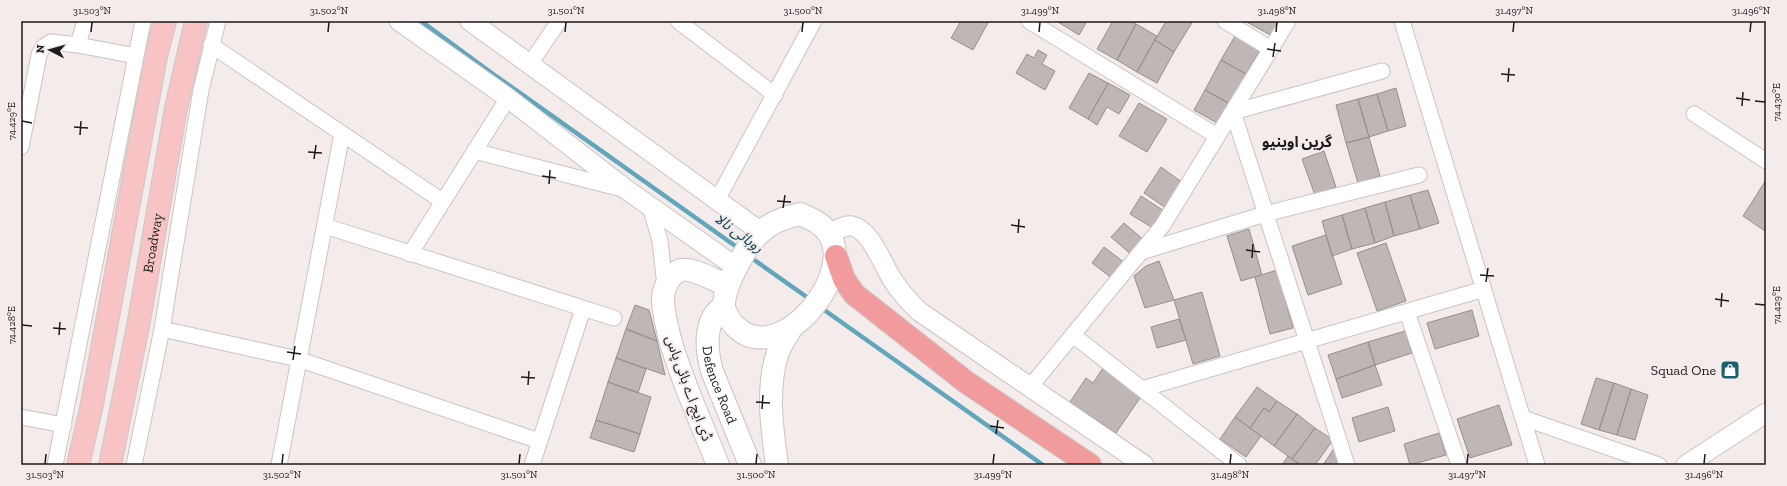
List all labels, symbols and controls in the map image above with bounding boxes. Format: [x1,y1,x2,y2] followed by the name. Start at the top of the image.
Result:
[73,5,112,17] text: 31.503°N
[310,5,349,17] text: 31.502°N
[548,5,585,17] text: 31.501°N
[784,5,823,17] text: 31.500°N
[1021,5,1060,17] text: 31.499°N
[1258,5,1297,17] text: 31.498°N
[1495,5,1533,17] text: 31.497°N
[1732,5,1771,17] text: 31.496°N
[30,30,70,70] north arrow
[34,44,48,54] text: N
[1771,83,1783,121] text: 74.430°E
[6,102,18,140] text: 74.429°E
[1262,133,1332,151] district label: گرین اوینیو
[711,209,767,257] water label: روہائی نالا
[139,211,167,274] street label: Broadway
[1771,286,1783,324] text: 74.429°E
[6,306,18,344] text: 74.428°E
[660,333,716,444] street label: ڈی ایچ اے بائی پاس
[699,345,741,427] street label: Defence Road
[1719,359,1741,381] shop icon: Squad One
[1651,362,1716,379] place label: Squad One
[26,469,65,481] text: 31.503°N
[263,469,302,481] text: 31.502°N
[501,469,538,481] text: 31.501°N
[737,469,776,481] text: 31.500°N
[974,469,1013,481] text: 31.499°N
[1211,469,1250,481] text: 31.498°N
[1448,469,1486,481] text: 31.497°N
[1685,469,1724,481] text: 31.496°N

